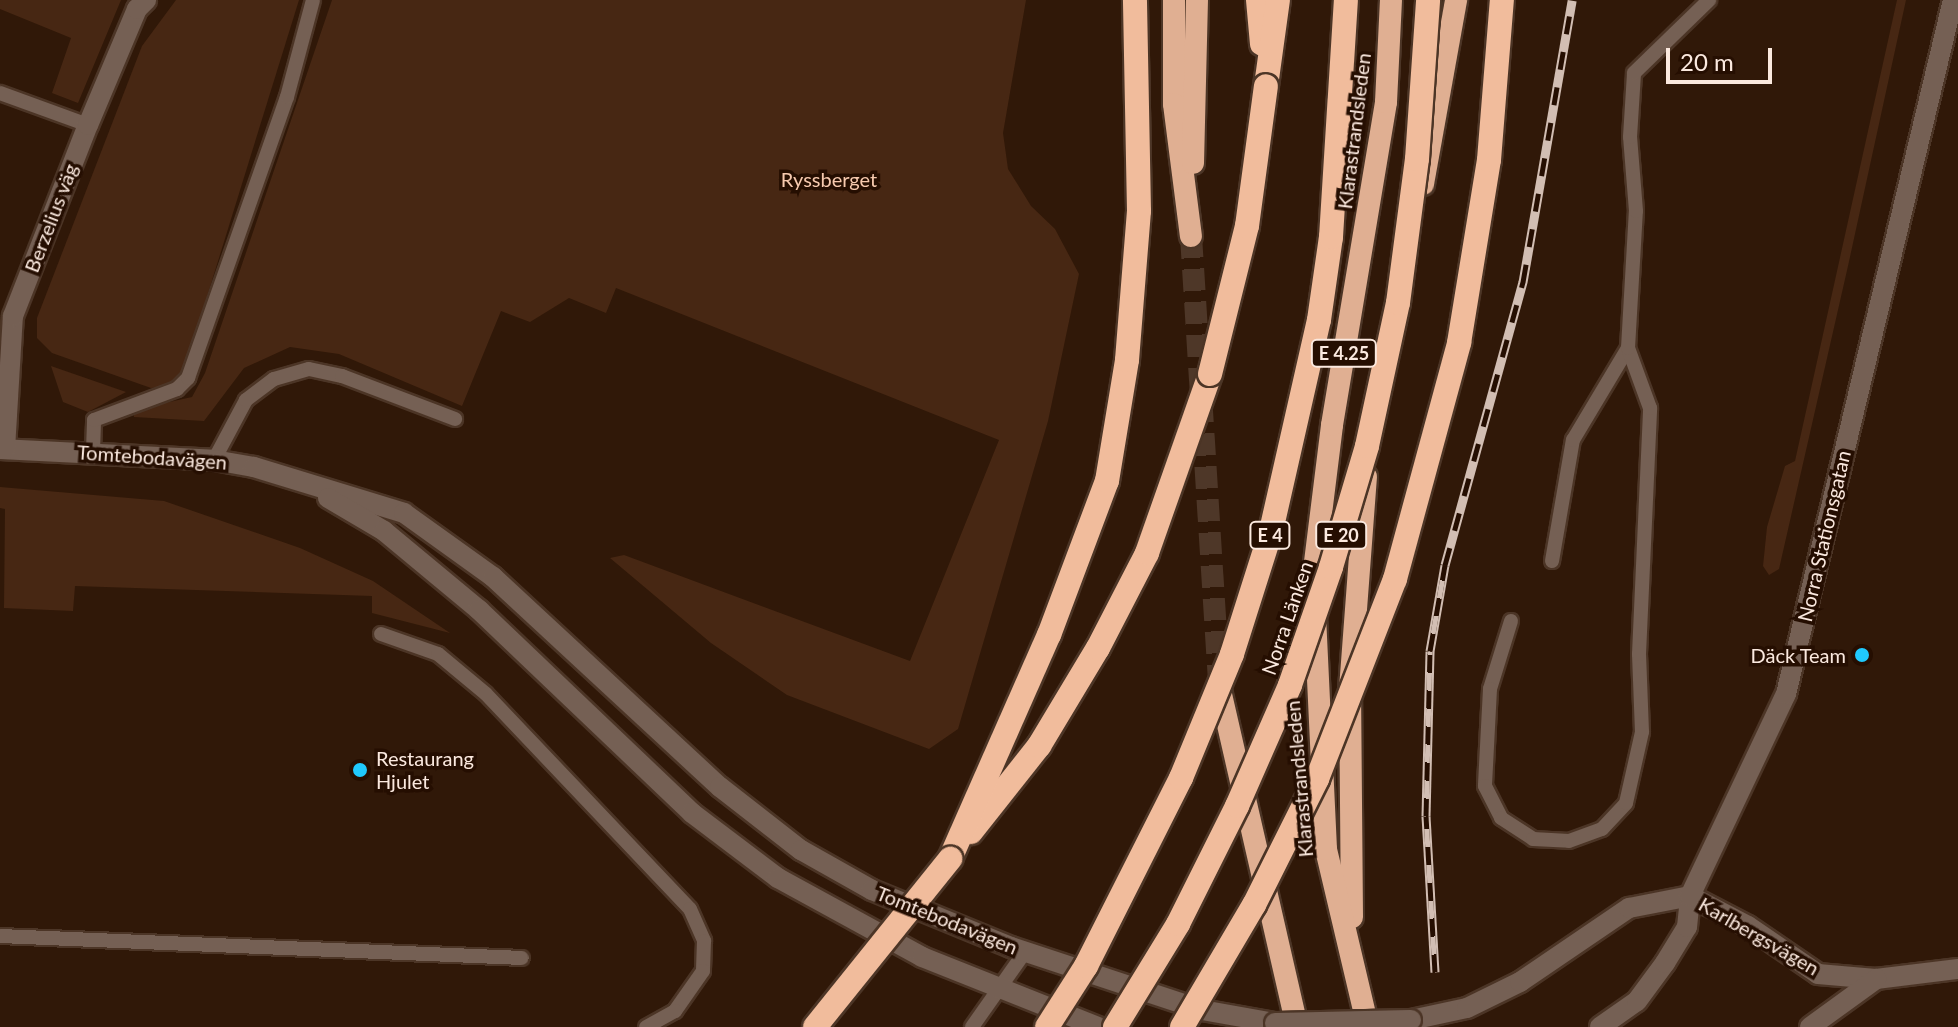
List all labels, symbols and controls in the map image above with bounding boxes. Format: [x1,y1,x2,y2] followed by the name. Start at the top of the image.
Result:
[1670,32,1776,82] scale bar
[1680,47,1734,76] text: 20 m
[1333,52,1375,210] street label: Klarastrandsleden
[19,160,83,276] street label: Berzelius väg
[781,167,877,191] park label: Ryssberget
[1310,339,1378,367] road number: E 4.25
[76,440,228,474] street label: Tomtebodavägen
[1793,448,1855,624] street label: Norra Stationsgatan
[1248,521,1292,549] road number: E 4
[1315,521,1367,549] road number: E 20
[1256,558,1318,678] street label: Norra Länken
[1750,643,1846,667] place label: Däck Team
[1853,646,1871,664] marker: Däck Team
[1280,700,1318,858] street label: Klarastrandsleden
[376,746,474,793] place label: Restaurang Hjulet
[351,761,369,779] marker: Restaurang Hjulet
[873,881,1021,959] street label: Tomtebodavägen
[1695,892,1823,980] street label: Karlbergsvägen

